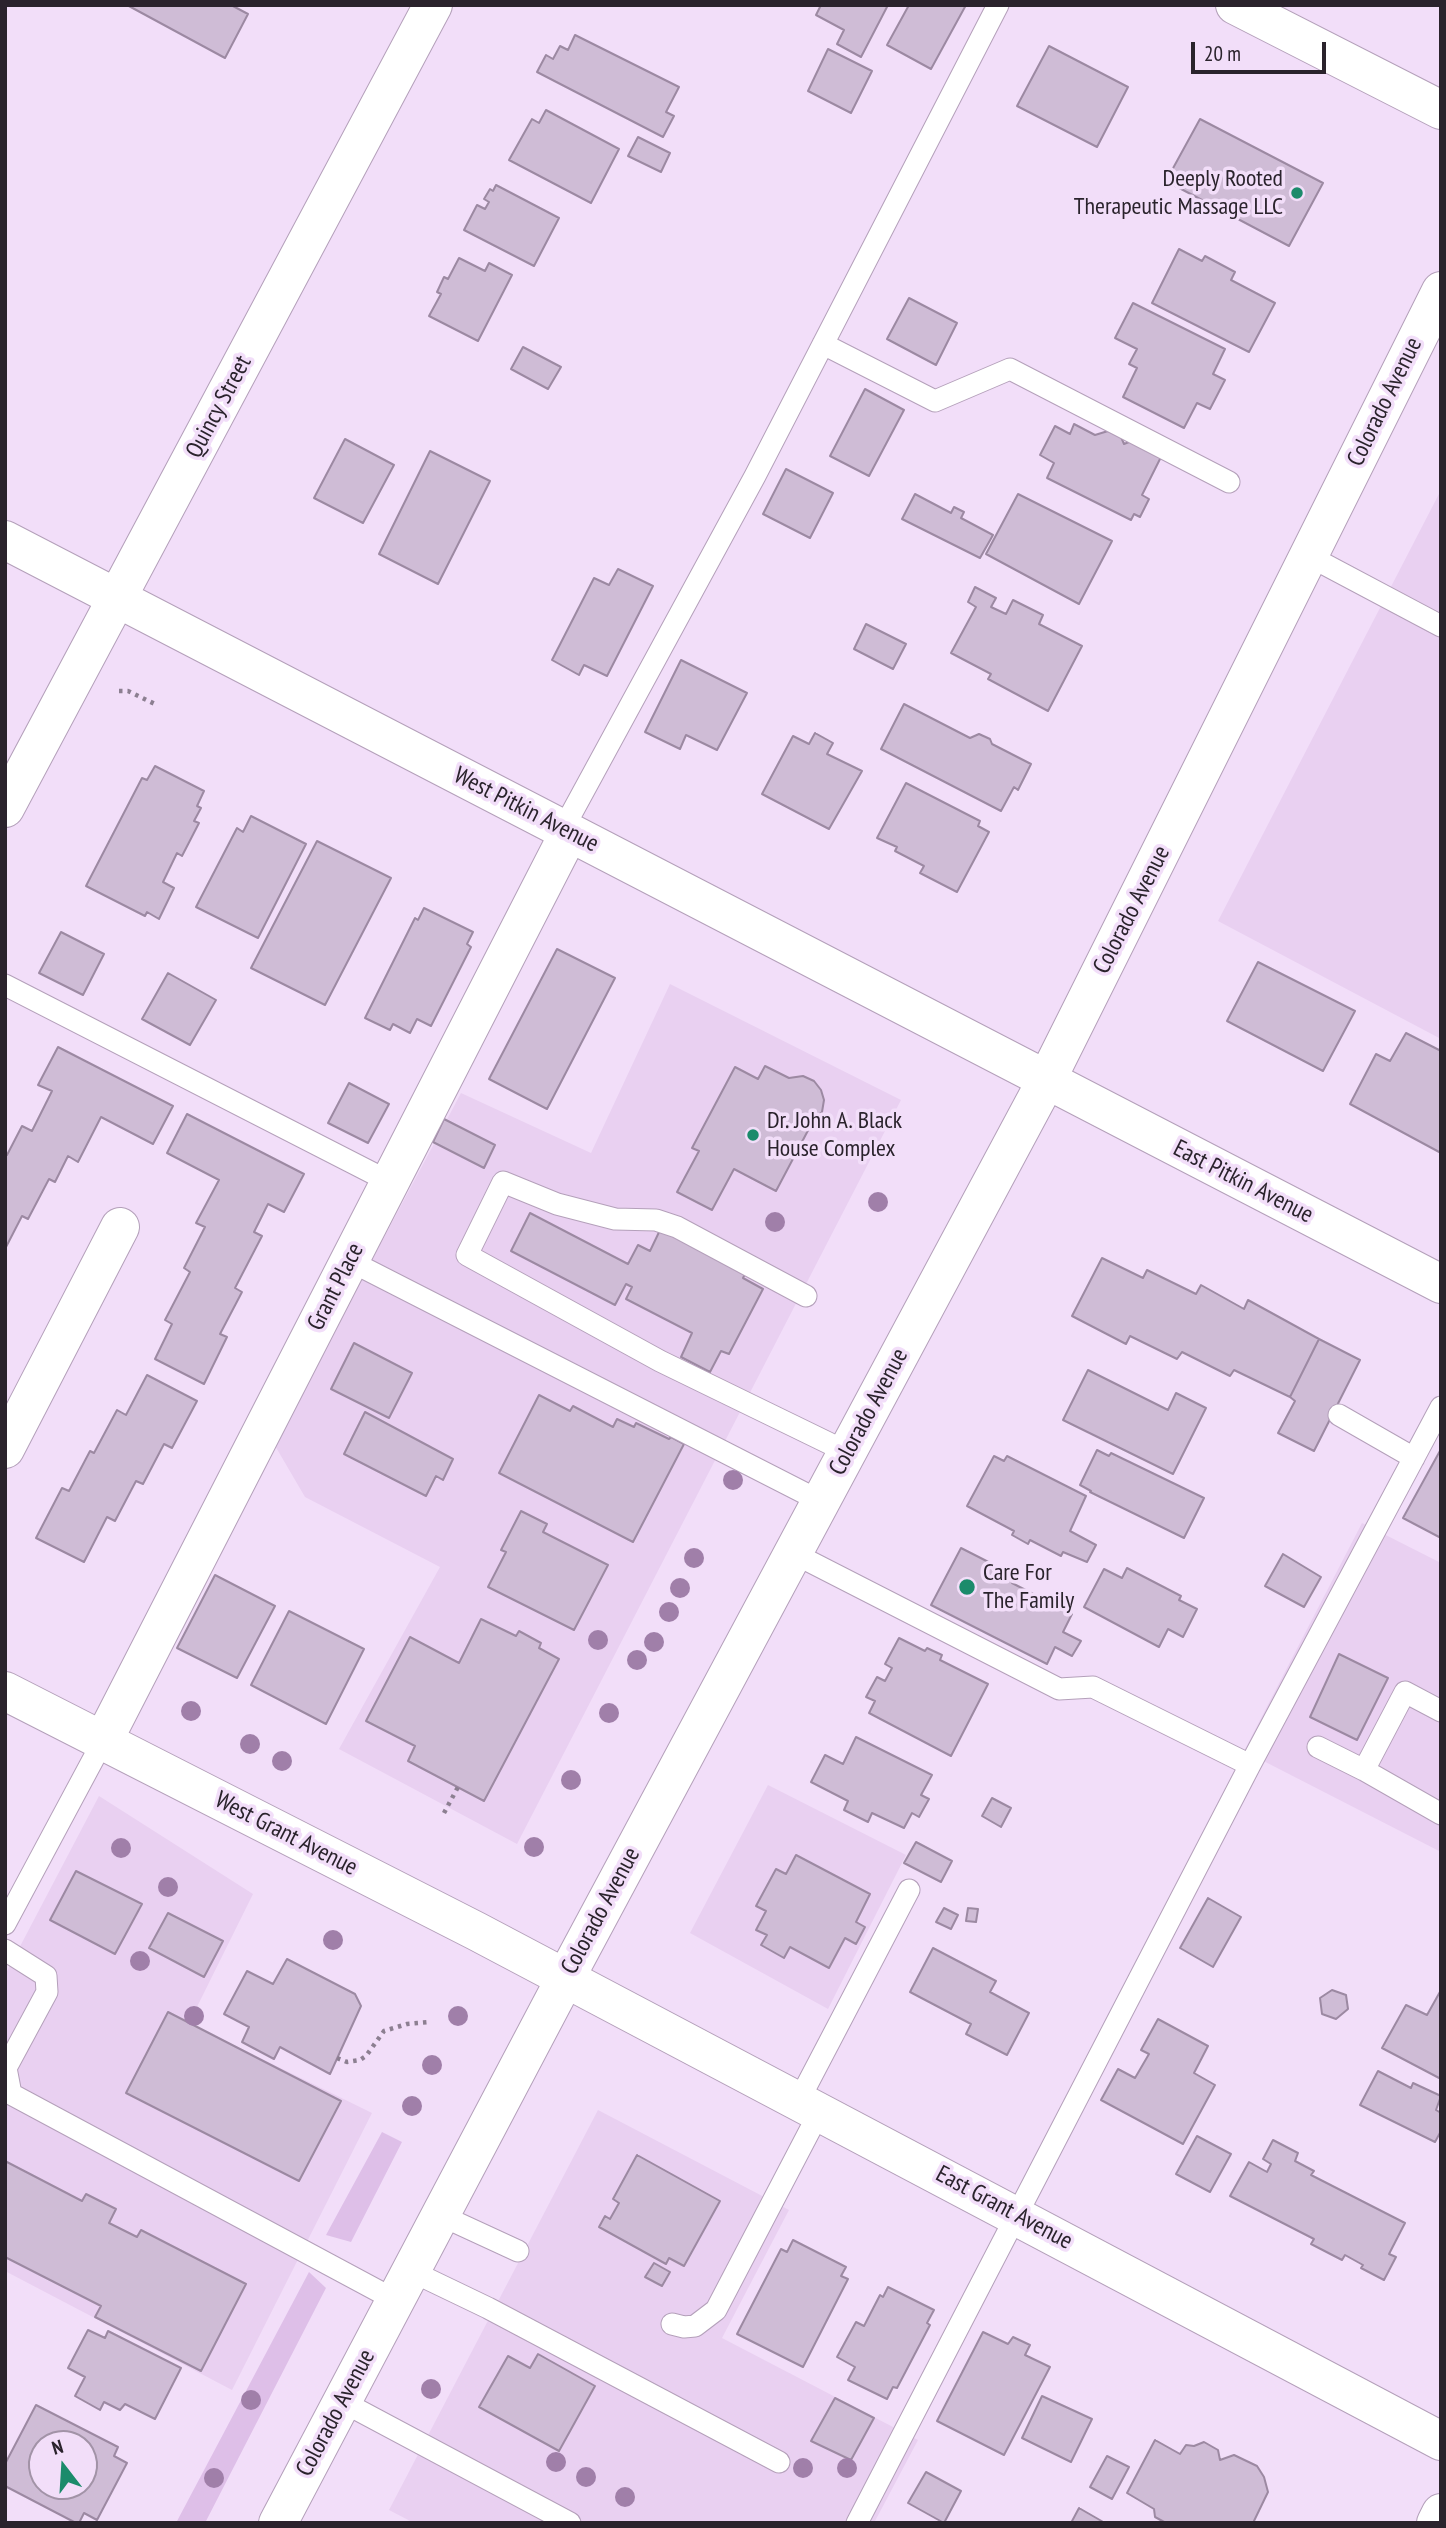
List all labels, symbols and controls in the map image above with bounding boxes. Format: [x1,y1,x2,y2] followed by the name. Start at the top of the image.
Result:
[1194,28,1329,72] scale bar
[1204,40,1241,67] text: 20 m
[1074,165,1283,221] place label: Deeply Rooted Therapeutic Massage LLC
[1289,185,1305,201] marker: Deeply Rooted Therapeutic Massage LLC
[1342,333,1428,471] street label: Colorado Avenue
[180,351,258,463] street label: Quincy Street
[449,761,603,859] street label: West Pitkin Avenue
[1088,841,1176,979] street label: Colorado Avenue
[767,1107,902,1163] place label: Dr. John A. Black House Complex
[745,1127,761,1143] marker: Dr. John A. Black House Complex
[1168,1134,1318,1230] street label: East Pitkin Avenue
[302,1238,370,1336] street label: Grant Place
[824,1344,914,1480] street label: Colorado Avenue
[983,1559,1074,1615] place label: Care For The Family
[957,1577,977,1597] marker: Care For The Family
[210,1786,362,1882] street label: West Grant Avenue
[556,1843,646,1979] street label: Colorado Avenue
[931,2160,1077,2256] street label: East Grant Avenue
[291,2345,381,2481] street label: Colorado Avenue
[28,2430,98,2500] north arrow
[49,2434,66,2460] text: N

